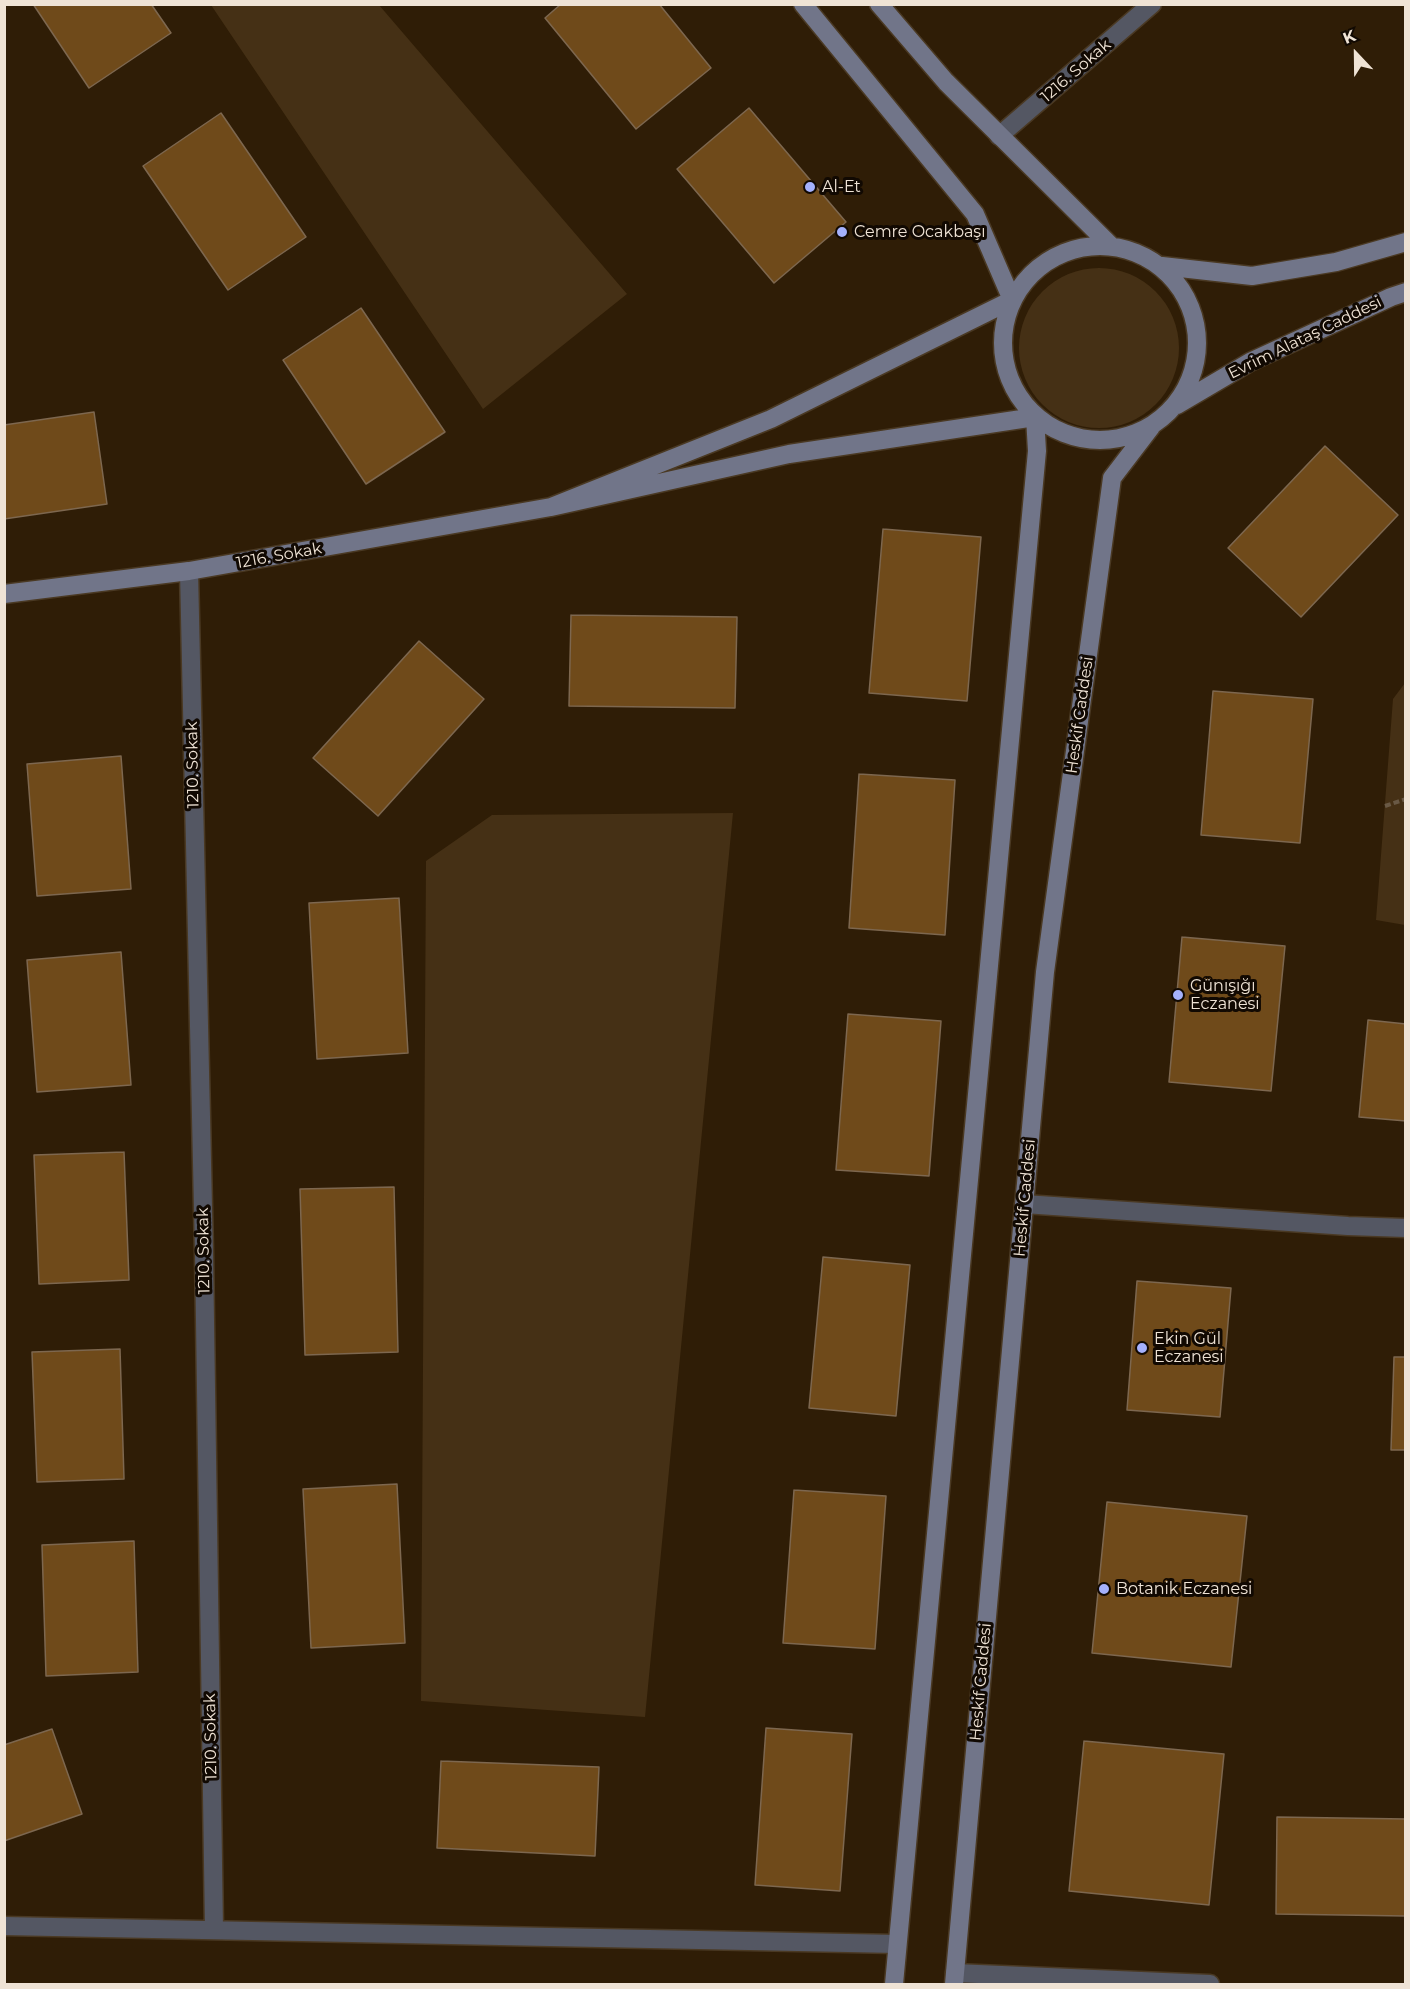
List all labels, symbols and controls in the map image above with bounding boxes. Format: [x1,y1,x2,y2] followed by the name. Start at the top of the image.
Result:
[1326,24,1386,84] north arrow
[1340,26,1358,48] text: K
[1037,35,1115,107] street label: 1216. Sokak
[822,177,861,197] place label: Al-Et
[803,180,817,194] marker: Al-Et
[854,222,985,242] place label: Cemre Ocakbaşı
[835,225,849,239] marker: Cemre Ocakbaşı
[1225,293,1385,383] street label: Evrim Alataş Caddesi
[235,539,323,573] street label: 1216. Sokak
[1062,655,1098,775] street label: Heskif Caddesi
[183,721,203,809] street label: 1210. Sokak
[1190,976,1260,1014] place label: Günışığı Eczanesi
[1171,988,1185,1002] marker: Günışığı Eczanesi
[1010,1138,1040,1258] street label: Heskif Caddesi
[194,1207,214,1295] street label: 1210. Sokak
[1154,1329,1224,1367] place label: Ekin Gül Eczanesi
[1135,1341,1149,1355] marker: Ekin Gül Eczanesi
[1116,1579,1252,1599] place label: Botanik Eczanesi
[1097,1582,1111,1596] marker: Botanik Eczanesi
[966,1622,996,1742] street label: Heskif Caddesi
[201,1693,221,1781] street label: 1210. Sokak

